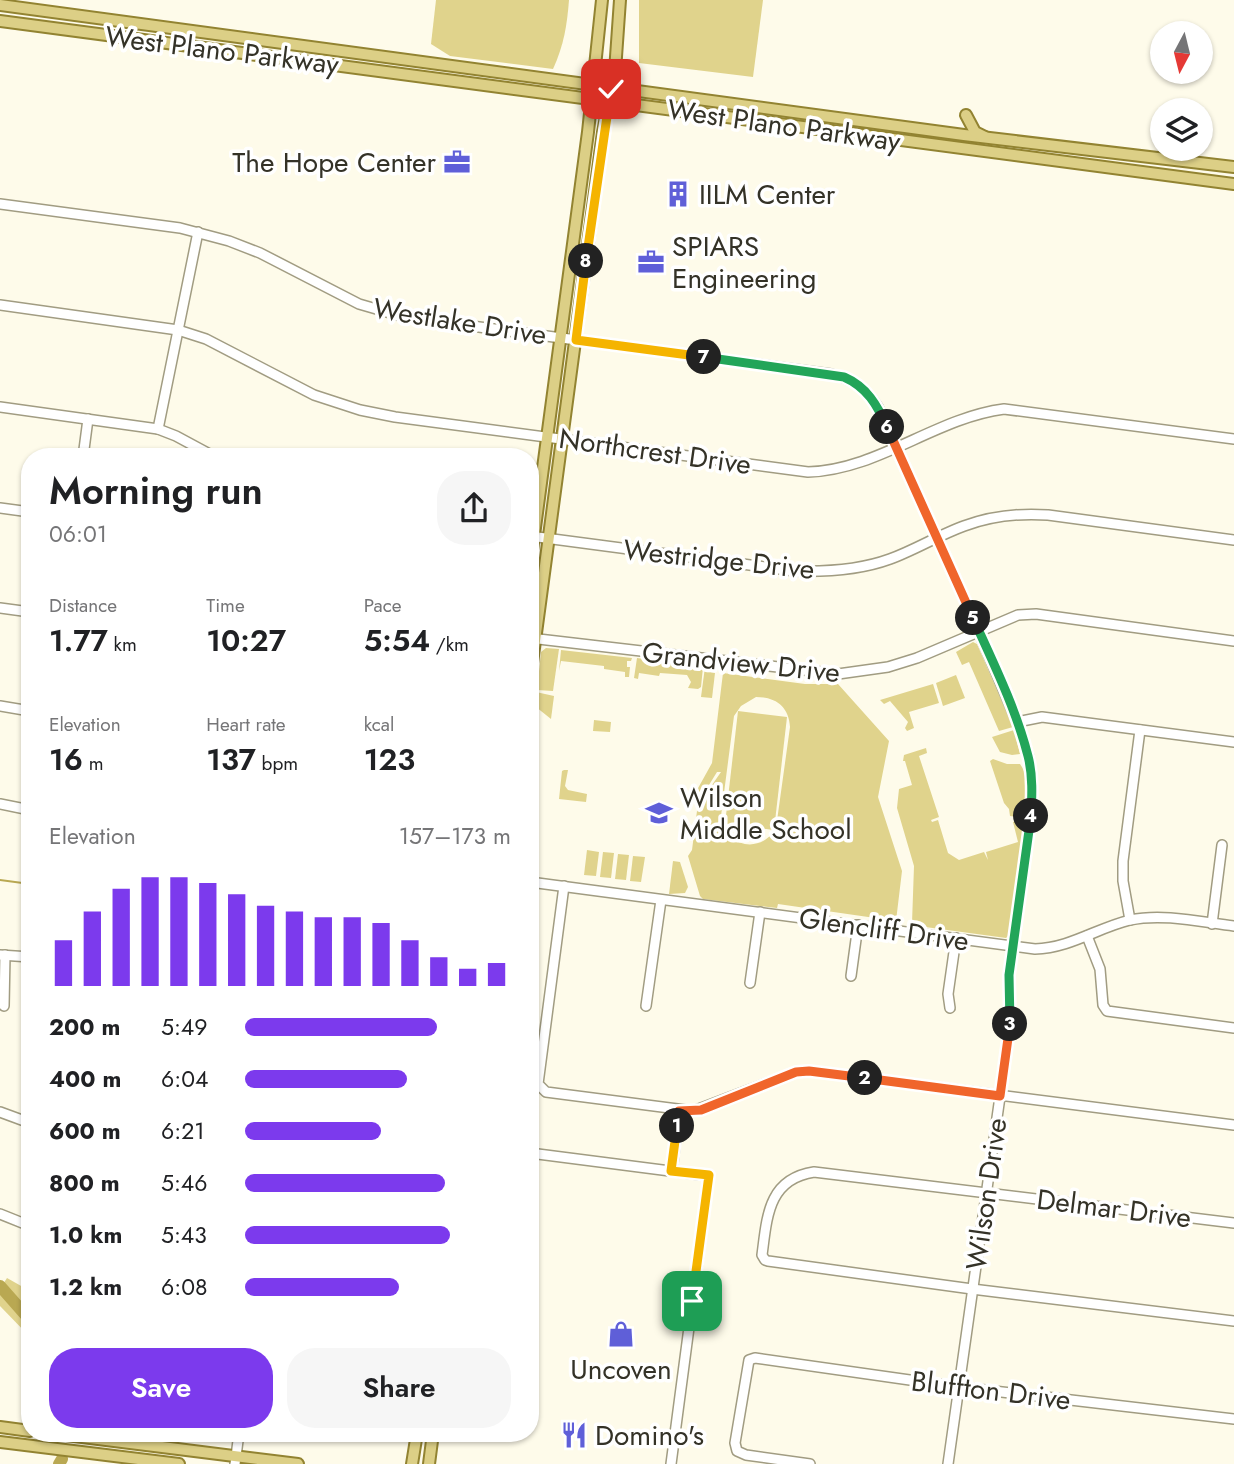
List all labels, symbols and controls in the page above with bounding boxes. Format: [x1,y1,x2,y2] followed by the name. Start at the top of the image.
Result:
[103,16,342,85] street label: West Plano Parkway
[1150,21,1213,84] north arrow
[1150,21,1213,161] map controls
[581,59,641,119] pin
[592,70,630,108] icon: check
[665,89,904,162] street label: West Plano Parkway
[1150,98,1213,161] button: layers
[232,142,436,183] place label: The Hope Center
[442,147,472,177] office icon: The Hope Center
[699,174,836,215] place label: IILM Center
[663,179,693,209] building icon: IILM Center
[672,226,816,299] place label: SPIARS Engineering
[568,244,604,278] pin: 8
[580,247,591,274] text: 8
[636,247,666,277] office icon: SPIARS Engineering
[370,288,549,355] street label: Westlake Drive
[686,340,722,374] pin: 7
[698,343,709,370] text: 7
[870,410,904,444] pin: 6
[880,413,893,440] text: 6
[556,418,754,485] street label: Northcrest Drive
[49,463,263,518] text: Morning run
[437,471,511,545] button: share
[49,517,107,551] text: 06:01
[621,529,816,590] street label: Westridge Drive
[49,592,117,619] text: Distance
[206,592,245,619] text: Time
[364,592,402,619] text: Pace
[956,600,990,636] pin: 5
[966,604,979,631] text: 5
[49,619,108,662] text: 1.77
[206,619,286,662] text: 10:27
[364,619,430,662] text: 5:54
[108,631,137,658] text: km
[430,631,469,658] text: /km
[640,632,842,693] street label: Grandview Drive
[49,711,121,738] text: Elevation
[206,711,286,738] text: Heart rate
[364,711,394,738] text: kcal
[49,738,83,781] text: 16
[206,738,256,781] text: 137
[364,738,415,781] text: 123
[83,750,103,777] text: m
[256,750,298,777] text: bpm
[680,777,852,850] place label: Wilson Middle School
[644,798,674,828] school or university icon: Wilson Middle School
[1014,798,1048,834] pin: 4
[1024,802,1037,829] text: 4
[49,819,136,853] text: Elevation
[399,819,511,853] text: 157–173 m
[796,897,971,962] street label: Glencliff Drive
[992,1006,1028,1042] pin: 3
[49,1010,120,1044] text: 200 m
[161,1010,208,1044] text: 5:49
[1004,1010,1015,1037] text: 3
[848,1060,882,1096] pin: 2
[49,1062,121,1096] text: 400 m
[161,1062,208,1096] text: 6:04
[858,1064,871,1091] text: 2
[660,1108,694,1144] pin: 1
[672,1112,681,1139] text: 1
[49,1114,121,1148] text: 600 m
[161,1114,205,1148] text: 6:21
[956,1115,1017,1273] street label: Wilson Drive
[49,1166,120,1200] text: 800 m
[161,1166,208,1200] text: 5:46
[1034,1179,1194,1238] street label: Delmar Drive
[49,1218,122,1252] text: 1.0 km
[161,1218,207,1252] text: 5:43
[49,1270,122,1304] text: 1.2 km
[161,1270,208,1304] text: 6:08
[662,1271,722,1331] pin
[673,1282,711,1320] icon: arrive
[606,1319,636,1349] shop icon: Uncoven
[49,1348,273,1428] button: Save
[287,1348,511,1428] button: Share
[570,1349,672,1390] place label: Uncoven
[909,1360,1073,1421] street label: Bluffton Drive
[595,1415,704,1456] place label: Domino's
[559,1420,589,1450] restaurant icon: Domino's

